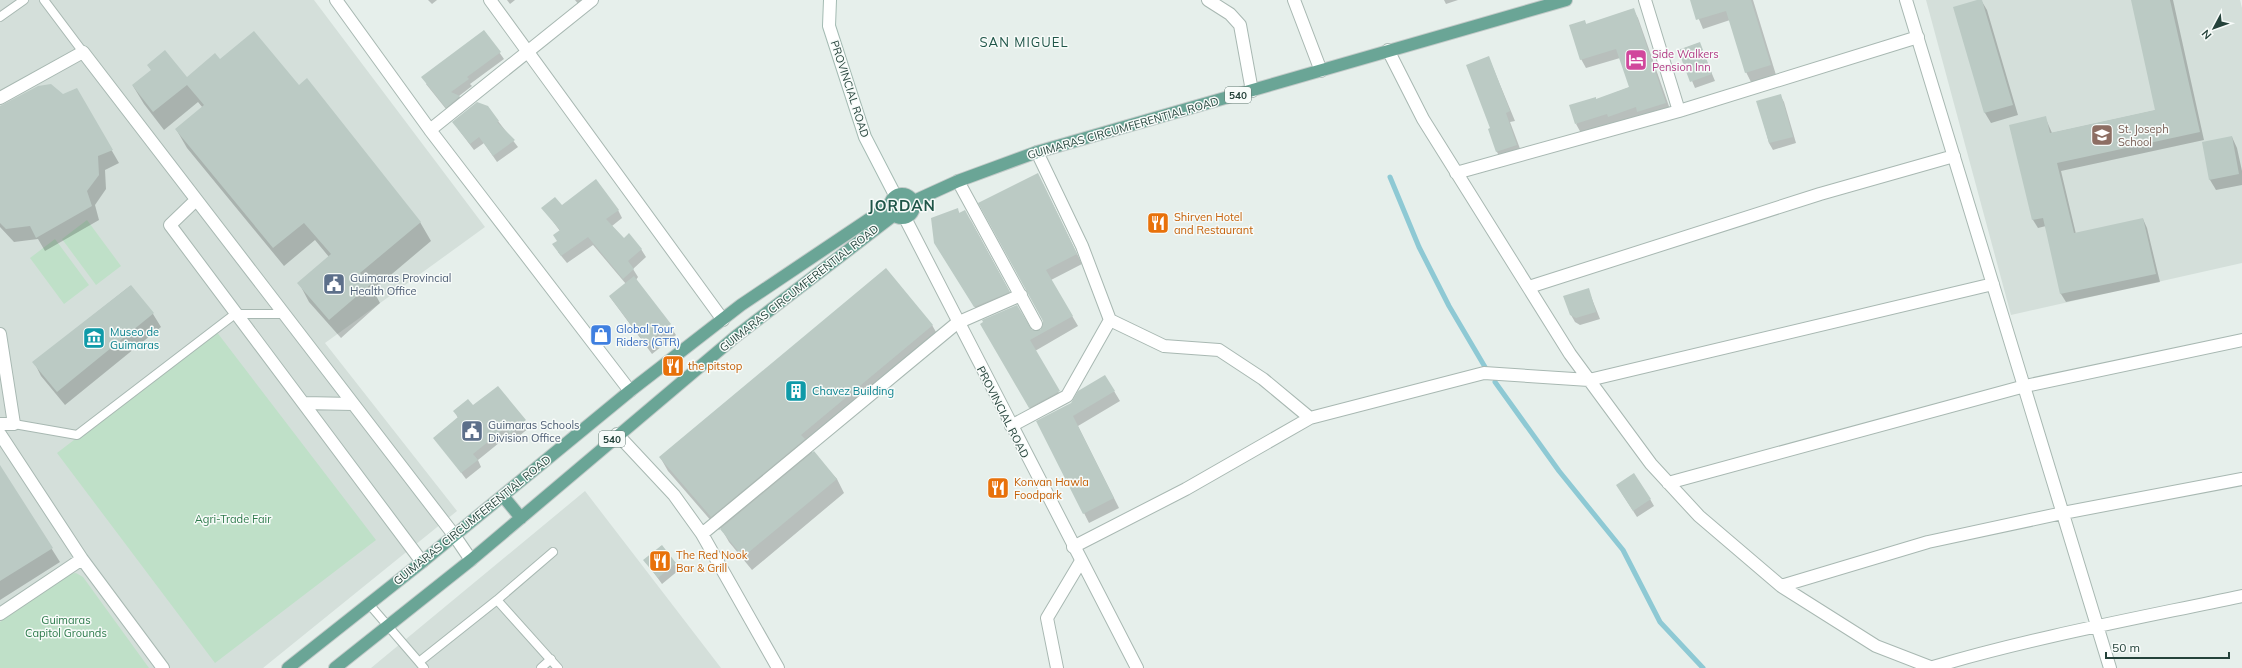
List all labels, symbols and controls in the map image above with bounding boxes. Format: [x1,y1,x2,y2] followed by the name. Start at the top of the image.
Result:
[2194,8,2234,48] north arrow
[2198,27,2214,42] text: N
[980,34,1068,50] district label: SAN MIGUEL
[828,39,872,139] street label: PROVINCIAL ROAD
[1623,47,1649,73] hotel icon: Side Walkers Pension Inn
[1652,47,1719,74] place label: Side Walkers Pension Inn
[1225,87,1251,103] road number: 540
[1026,94,1220,162] street label: GUIMARAS CIRCUMFERENTIAL ROAD
[2089,122,2115,148] school or university icon: St. Joseph School
[2118,122,2169,149] place label: St. Joseph School
[868,196,936,215] district label: JORDAN
[1145,210,1171,236] restaurant icon: Shirven Hotel and Restaurant
[1174,210,1253,237] place label: Shirven Hotel and Restaurant
[717,221,881,355] street label: GUIMARAS CIRCUMFERENTIAL ROAD
[321,271,347,297] public building icon: Guimaras Provincial Health Office
[350,271,452,298] place label: Guimaras Provincial Health Office
[588,322,614,348] shop icon: Global Tour Riders (GTR)
[616,322,680,349] place label: Global Tour Riders (GTR)
[81,325,107,351] museum icon: Museo de Guimaras
[110,325,159,352] place label: Museo de Guimaras
[660,353,686,379] restaurant icon: the pitstop
[688,359,743,373] place label: the pitstop
[974,364,1032,460] street label: PROVINCIAL ROAD
[783,378,809,404] building icon: Chavez Building
[812,384,894,398] place label: Chavez Building
[459,418,485,444] public building icon: Guimaras Schools Division Office
[488,418,580,445] place label: Guimaras Schools Division Office
[599,431,625,447] road number: 540
[391,452,553,588] street label: GUIMARAS CIRCUMFERENTIAL ROAD
[985,475,1011,501] restaurant icon: Konvan Hawla Foodpark
[1014,475,1089,502] place label: Konvan Hawla Foodpark
[195,512,271,526] park label: Agri-Trade Fair
[647,548,673,574] restaurant icon: The Red Nook Bar & Grill
[676,548,748,575] place label: The Red Nook Bar & Grill
[25,613,107,640] park label: Guimaras Capitol Grounds
[2106,634,2229,660] scale bar
[2112,640,2140,655] text: 50 m

